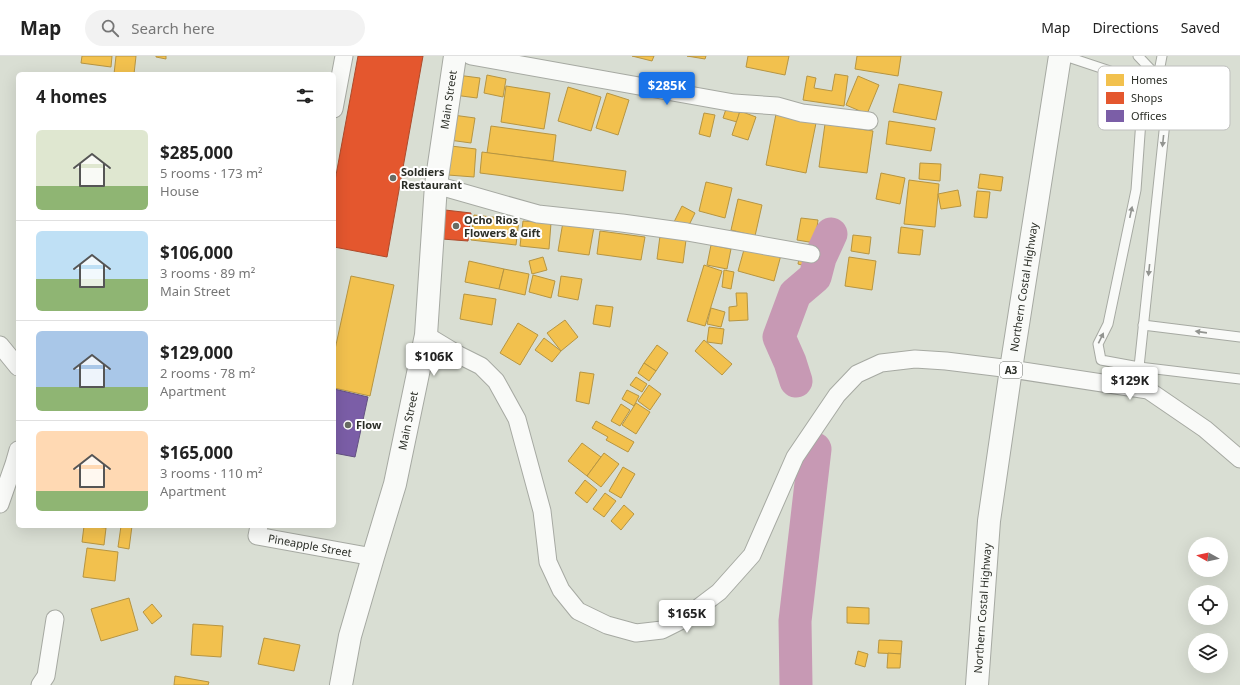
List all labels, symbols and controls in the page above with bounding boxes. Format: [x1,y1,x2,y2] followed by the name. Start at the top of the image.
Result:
[85,10,365,46] search box
[20,15,61,41] text: Map
[99,17,121,39] icon: search
[131,18,215,38] text: Search here
[1041,18,1070,37] text: Map
[1092,18,1159,37] text: Directions
[1181,18,1220,37] text: Saved
[1098,66,1230,130] legend
[436,69,460,130] street label: Main Street
[639,72,695,106] pin: $285K
[1131,72,1168,87] text: Homes
[648,76,686,94] text: $285K
[36,85,107,108] text: 4 homes
[294,85,316,107] icon: filters
[1131,90,1163,105] text: Shops
[1131,108,1167,123] text: Offices
[1159,135,1166,147] one-way arrow
[160,141,233,164] text: $285,000
[68,146,116,194] icon: home
[160,164,263,182] text: 5 rooms · 173 m²
[401,164,462,192] place label: Soldiers Restaurant
[388,173,398,183] marker: Soldiers Restaurant
[160,182,199,200] text: House
[1129,206,1135,219] one-way arrow
[464,212,541,240] place label: Ocho Rios Flowers & Gift
[451,221,461,231] marker: Ocho Rios Flowers & Gift
[1006,221,1041,353] street label: Northern Costal Highway
[160,241,233,264] text: $106,000
[68,247,116,295] icon: home
[160,264,255,282] text: 3 rooms · 89 m²
[1146,264,1152,276] one-way arrow
[160,282,230,300] text: Main Street
[1195,329,1207,335] one-way arrow
[1098,333,1104,344] one-way arrow
[160,341,233,364] text: $129,000
[406,343,462,377] pin: $106K
[68,347,116,395] icon: home
[415,347,453,365] text: $106K
[1000,362,1022,378] road number: A3
[160,364,255,382] text: 2 rooms · 78 m²
[1102,367,1158,401] pin: $129K
[1111,371,1149,389] text: $129K
[160,382,226,400] text: Apartment
[394,390,421,451] street label: Main Street
[356,417,382,432] place label: Flow
[343,420,353,430] marker: Flow
[160,441,233,464] text: $165,000
[68,447,116,495] icon: home
[160,464,263,482] text: 3 rooms · 110 m²
[160,482,226,500] text: Apartment
[267,530,353,560] street label: Pineapple Street
[1188,537,1228,577] north arrow
[1188,537,1228,673] map controls
[970,542,994,674] street label: Northern Costal Highway
[1188,585,1228,625] button: locate
[659,600,715,634] pin: $165K
[668,604,706,622] text: $165K
[1188,633,1228,673] button: layers

